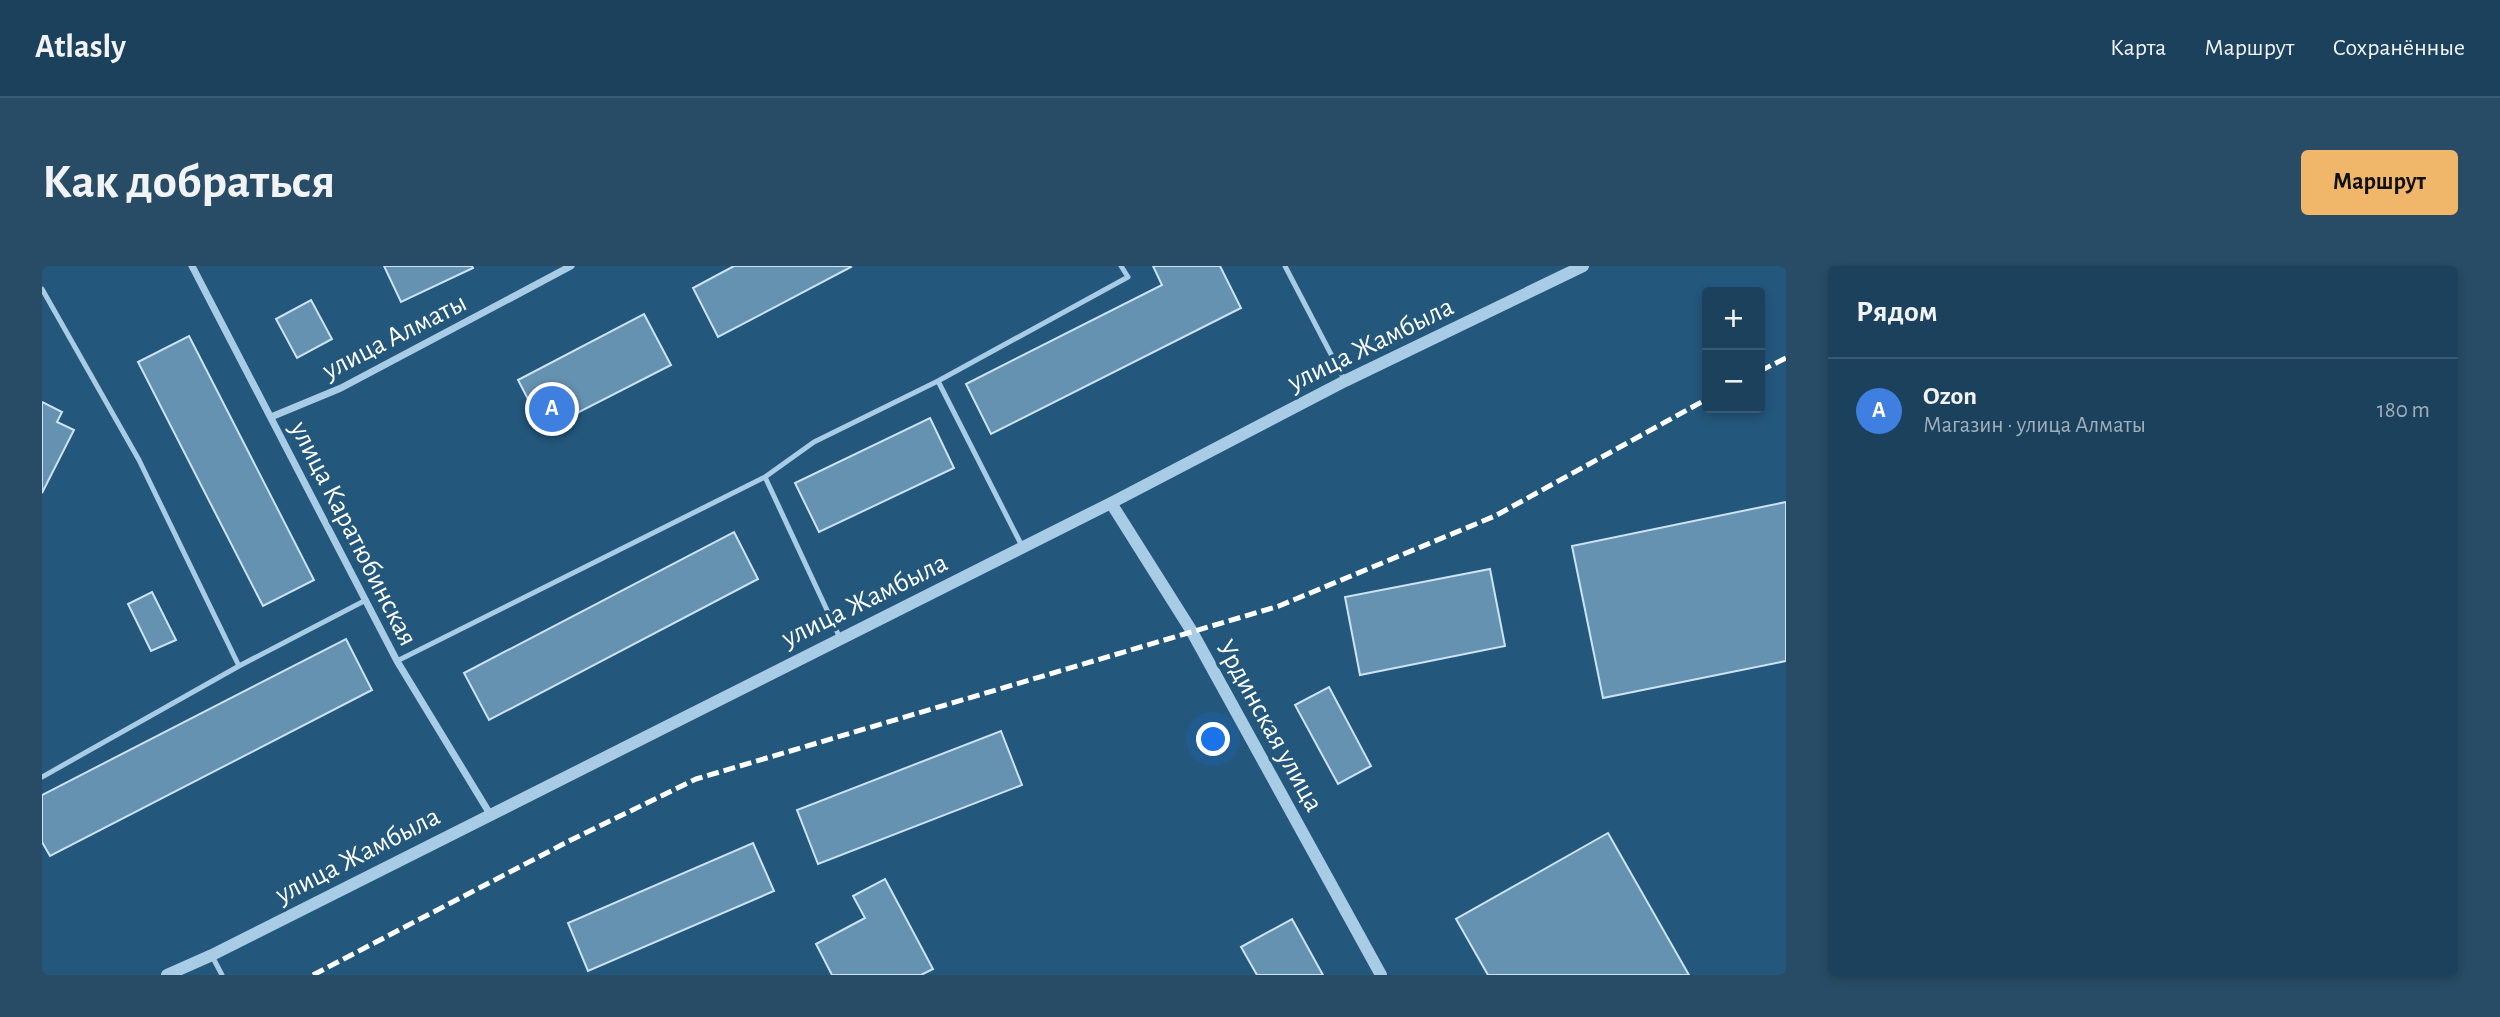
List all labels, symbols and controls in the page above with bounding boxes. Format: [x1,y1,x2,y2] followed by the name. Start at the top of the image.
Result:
[35,31,126,64] text: Atlasly
[2110,36,2166,60] text: Карта
[2204,36,2294,60] text: Маршрут
[2332,36,2465,60] text: Сохранённые
[2301,150,2458,215] button: Маршрут
[42,158,335,207] text: Как добраться
[1702,287,1765,413] map controls
[1702,287,1765,350] button: +
[317,289,471,385] street label: улица Алматы
[1283,293,1458,397] street label: улица Жамбыла
[1856,297,1938,327] text: Рядом
[1702,350,1765,413] button: −
[529,383,575,435] pin: A
[1923,383,1977,409] text: Ozon
[1872,399,1886,422] text: A
[2377,399,2430,422] text: 180 m
[1923,414,2146,437] text: Магазин · улица Алматы
[284,416,422,651] street label: улица Каратюбинская
[777,549,952,653] street label: улица Жамбыла
[1211,635,1328,817] street label: Урдинская улица
[1196,722,1230,756] your location
[270,802,445,910] street label: улица Жамбыла

